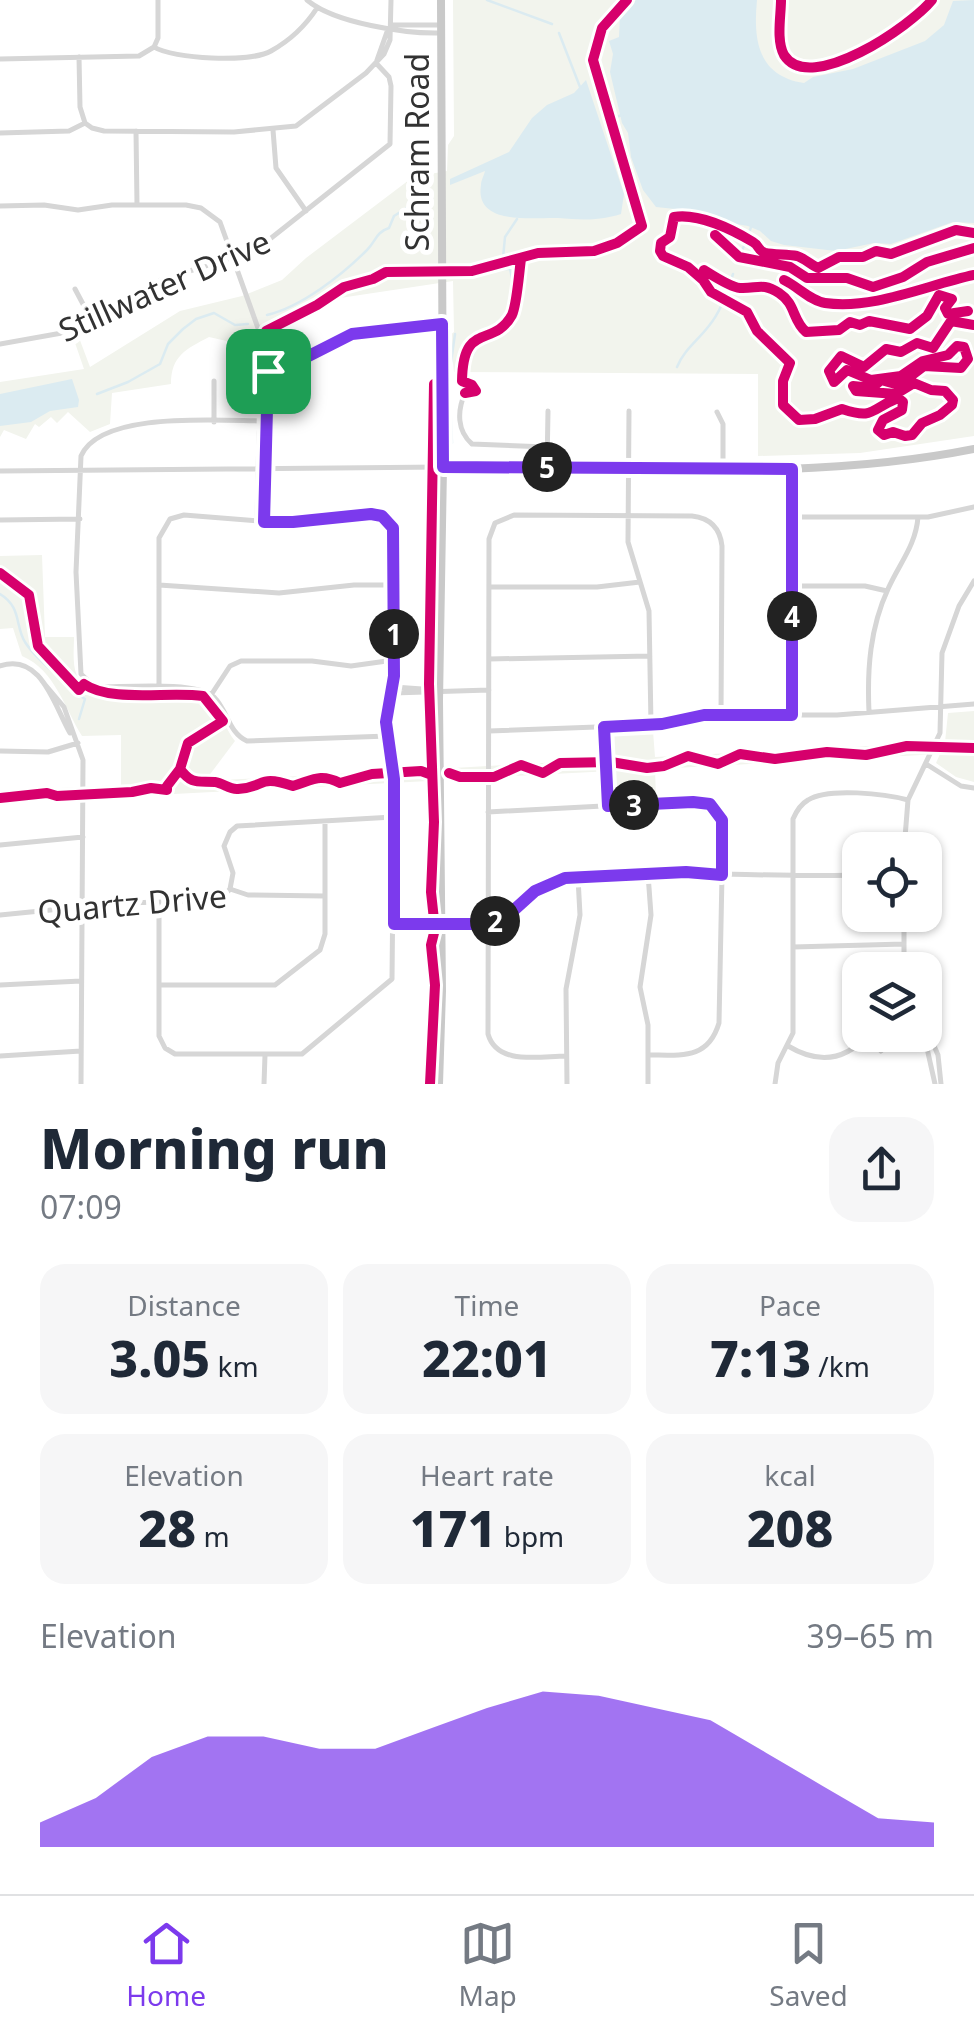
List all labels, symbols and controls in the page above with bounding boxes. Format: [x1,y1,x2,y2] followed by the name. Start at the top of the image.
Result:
[395,53,438,251] street label: Schram Road
[51,219,277,351] street label: Stillwater Drive
[226,329,311,414] pin
[241,344,296,399] icon: arrive
[522,442,572,492] pin: 5
[539,448,555,486] text: 5
[767,591,817,641] pin: 4
[784,597,800,635] text: 4
[369,609,419,659] pin: 1
[386,615,402,653] text: 1
[609,780,659,830] pin: 3
[626,786,642,824] text: 3
[842,832,942,1052] map controls
[842,832,942,932] button: locate
[35,873,229,933] street label: Quartz Drive
[470,896,520,946] pin: 2
[487,902,503,940] text: 2
[842,952,942,1052] button: layers
[40,1110,389,1185] text: Morning run
[829,1117,934,1222] button: share
[40,1185,122,1228] text: 07:09
[127,1286,241,1324] text: Distance
[455,1286,519,1324] text: Time
[759,1286,821,1324] text: Pace
[109,1324,210,1392] text: 3.05
[422,1324,552,1392] text: 22:01
[710,1324,811,1392] text: 7:13
[210,1347,259,1385] text: km
[811,1347,870,1385] text: /km
[124,1456,244,1494] text: Elevation
[420,1456,554,1494] text: Heart rate
[764,1456,816,1494] text: kcal
[138,1494,196,1562] text: 28
[410,1494,496,1562] text: 171
[747,1494,833,1562] text: 208
[196,1517,230,1555] text: m
[496,1517,564,1555] text: bpm
[40,1614,177,1657] text: Elevation
[807,1614,934,1657] text: 39–65 m
[126,1916,206,2014] tab: Home
[458,1916,517,2014] tab: Map
[769,1916,848,2014] tab: Saved

